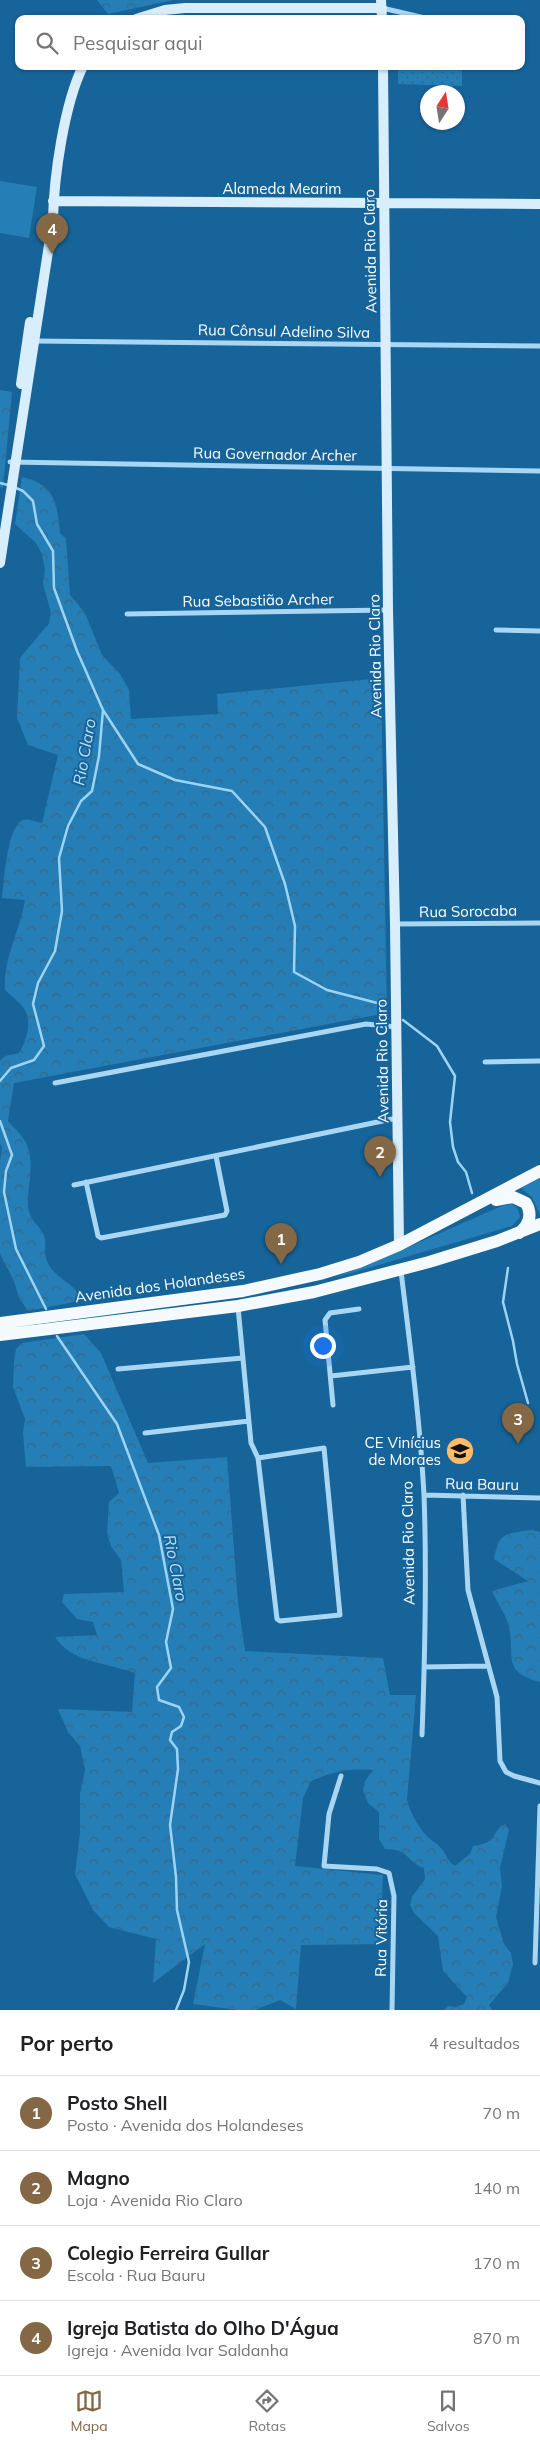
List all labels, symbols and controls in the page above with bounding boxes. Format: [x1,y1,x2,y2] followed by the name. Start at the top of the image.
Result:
[15,15,525,70] search box
[33,29,61,57] icon: search
[73,31,203,55] text: Pesquisar aqui
[420,85,465,130] north arrow
[222,179,342,198] street label: Alameda Mearim
[359,189,381,313] street label: Avenida Rio Claro
[36,213,68,254] pin: 4
[198,320,370,342] street label: Rua Cônsul Adelino Silva
[193,443,358,465] street label: Rua Governador Archer
[182,589,334,611] street label: Rua Sebastião Archer
[364,594,386,718] street label: Avenida Rio Claro
[68,717,100,787] water label: Rio Claro
[419,901,517,921] street label: Rua Sorocaba
[371,999,393,1123] street label: Avenida Rio Claro
[364,1136,396,1177] pin: 2
[265,1223,297,1264] pin: 1
[74,1264,246,1306] street label: Avenida dos Holandeses
[310,1333,336,1359] your location
[502,1403,534,1444] pin: 3
[365,1433,441,1469] place label: CE Vinícius de Moraes
[445,1436,475,1466] school or university icon: CE Vinícius de Moraes
[445,1474,519,1494] street label: Rua Bauru
[397,1481,419,1605] street label: Avenida Rio Claro
[160,1533,192,1603] water label: Rio Claro
[371,1899,391,1977] street label: Rua Vitória
[20,2030,114,2056] text: Por perto
[429,2033,520,2053] text: 4 resultados
[67,2091,167,2115] text: Posto Shell
[31,2103,41,2123] text: 1
[483,2103,520,2123] text: 70 m
[67,2115,304,2135] text: Posto · Avenida dos Holandeses
[67,2166,130,2190] text: Magno
[31,2178,41,2198] text: 2
[473,2178,520,2198] text: 140 m
[67,2190,243,2210] text: Loja · Avenida Rio Claro
[67,2241,269,2265] text: Colegio Ferreira Gullar
[31,2253,41,2273] text: 3
[473,2253,520,2273] text: 170 m
[67,2265,205,2285] text: Escola · Rua Bauru
[67,2316,339,2340] text: Igreja Batista do Olho D'Água
[31,2328,41,2348] text: 4
[473,2328,520,2348] text: 870 m
[67,2340,289,2360] text: Igreja · Avenida Ivar Saldanha
[70,2387,108,2435] tab: Mapa
[248,2387,286,2435] tab: Rotas
[427,2387,470,2435] tab: Salvos

